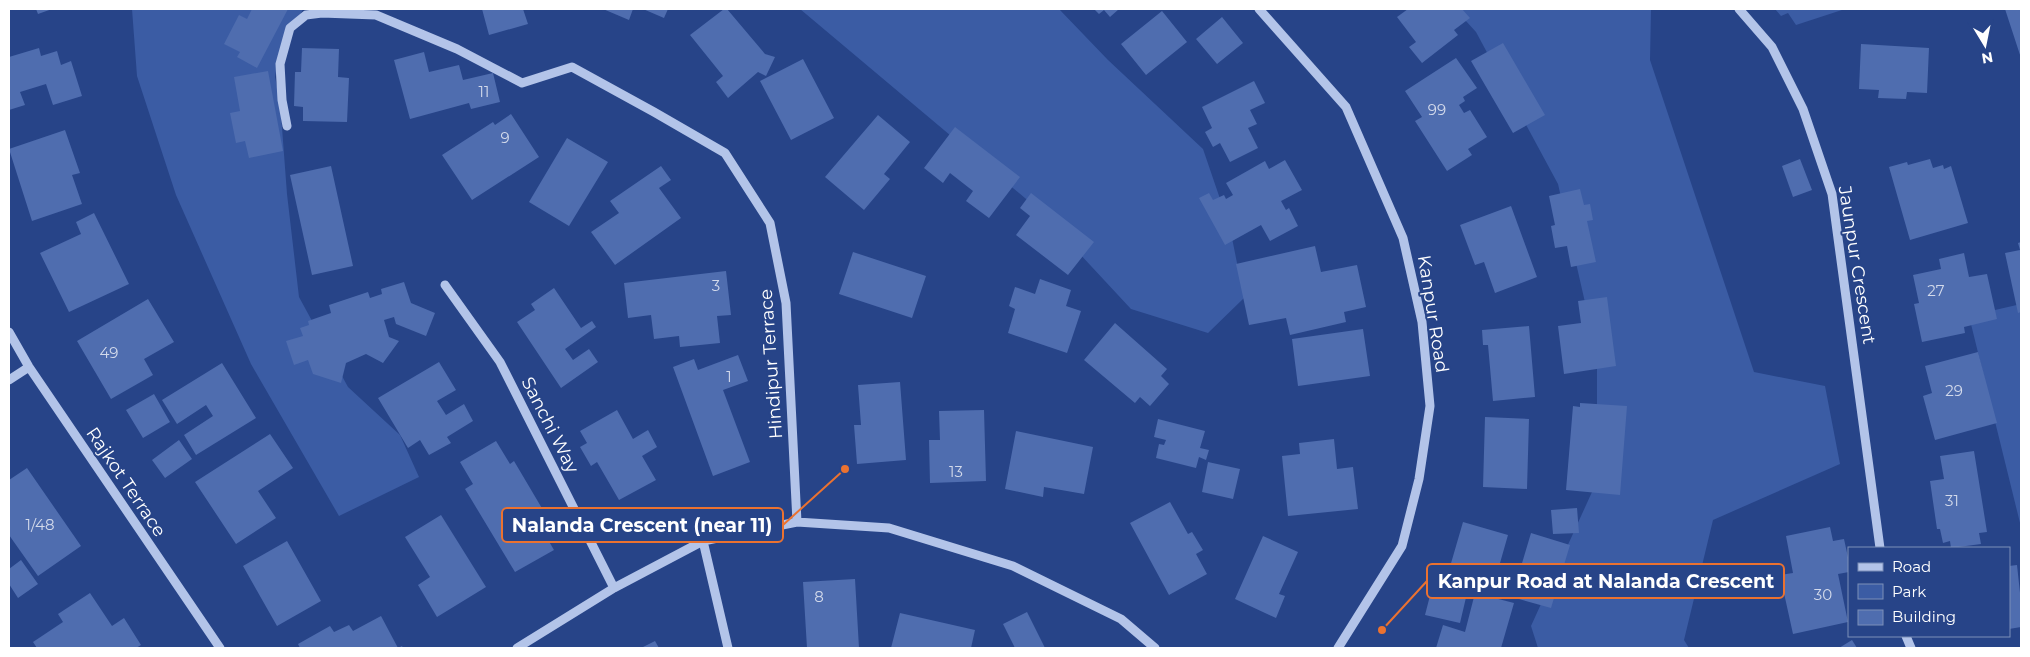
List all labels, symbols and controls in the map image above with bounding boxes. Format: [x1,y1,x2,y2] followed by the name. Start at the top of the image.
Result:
[1960,20,2010,70] north arrow
[1980,48,1994,68] text: N
[479,82,489,101] house number: 11
[1428,100,1446,119] house number: 99
[500,128,510,147] house number: 9
[1833,183,1880,346] street label: Jaunpur Crescent
[1413,254,1453,374] street label: Kanpur Road
[712,276,720,295] house number: 3
[1927,281,1945,300] house number: 27
[755,288,787,440] street label: Hindipur Terrace
[100,343,118,362] house number: 49
[726,367,732,386] house number: 1
[516,373,584,477] street label: Sanchi Way
[1945,381,1963,400] house number: 29
[81,423,171,541] street label: Rajkot Terrace
[949,462,963,481] house number: 13
[1945,491,1959,510] house number: 31
[502,508,783,542] callout: Nalanda Crescent (near 11)
[512,514,772,537] text: Nalanda Crescent (near 11)
[25,515,55,534] house number: 1/48
[1848,547,2010,637] legend
[1892,557,1931,576] text: Road
[1427,564,1784,598] callout: Kanpur Road at Nalanda Crescent
[1438,570,1774,593] text: Kanpur Road at Nalanda Crescent
[1892,582,1926,601] text: Park
[1814,585,1832,604] house number: 30
[814,587,824,606] house number: 8
[1892,607,1956,626] text: Building

